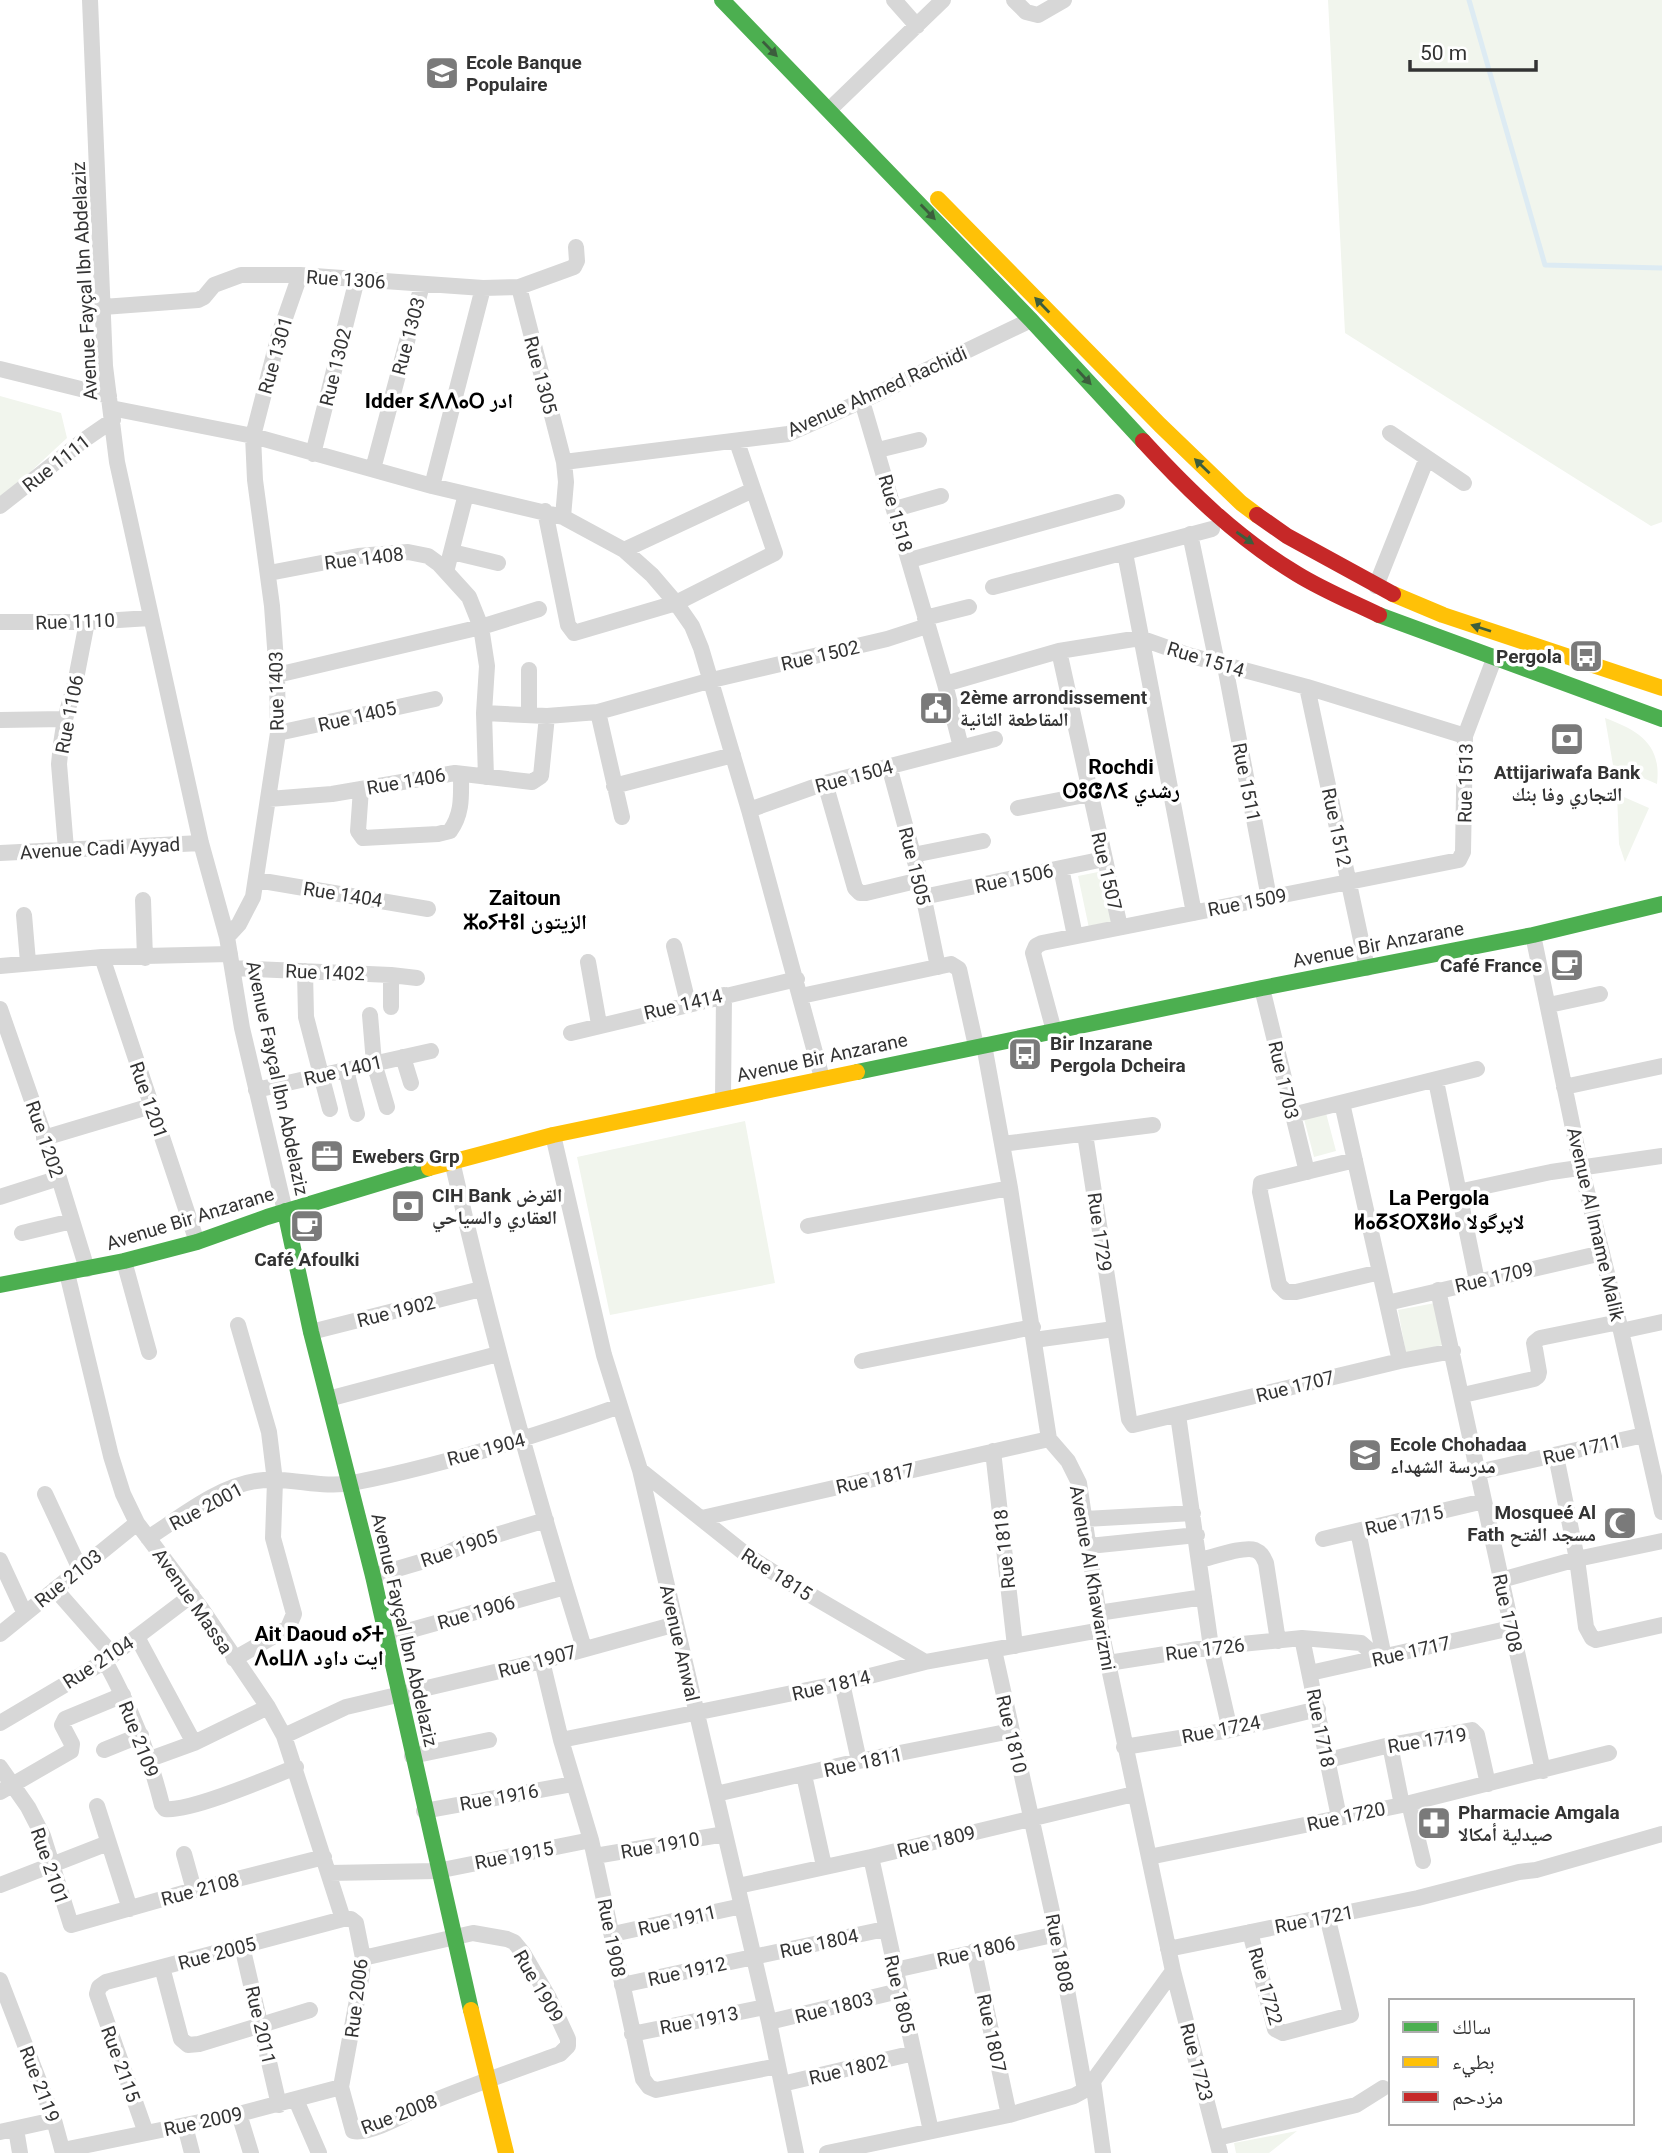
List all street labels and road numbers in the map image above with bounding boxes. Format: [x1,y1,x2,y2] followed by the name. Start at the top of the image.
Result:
[67,161,102,401] street label: Avenue Fayçal Ibn Abdelaziz
[305,265,387,294] street label: Rue 1306
[387,295,430,378] street label: Rue 1303
[253,314,298,397] street label: Rue 1301
[315,326,356,409] street label: Rue 1302
[519,334,562,417] street label: Rue 1305
[784,341,971,441] street label: Avenue Ahmed Rachidi
[18,430,95,497] street label: Rue 1111
[873,472,918,555] street label: Rue 1518
[323,542,405,575] street label: Rue 1408
[35,609,115,634] street label: Rue 1110
[779,635,862,676] street label: Rue 1502
[1164,637,1248,682] street label: Rue 1514
[264,651,289,731] street label: Rue 1403
[51,673,88,755] street label: Rue 1106
[316,696,399,737] street label: Rue 1405
[1228,741,1265,823] street label: Rue 1511
[1453,743,1478,823] street label: Rue 1513
[813,755,896,798] street label: Rue 1504
[365,763,447,800] street label: Rue 1406
[1317,786,1356,868] street label: Rue 1512
[894,825,935,908] street label: Rue 1505
[1086,830,1127,913] street label: Rue 1507
[19,833,181,864] street label: Avenue Cadi Ayyad
[973,859,1055,898] street label: Rue 1506
[302,877,384,912] street label: Rue 1404
[1206,884,1288,921] street label: Rue 1509
[1290,917,1466,972] street label: Avenue Bir Anzarane
[241,959,314,1197] street label: Avenue Fayçal Ibn Abdelaziz
[285,960,365,985] street label: Rue 1402
[642,984,725,1025] street label: Rue 1414
[735,1028,910,1087] street label: Avenue Bir Anzarane
[1263,1039,1304,1122] street label: Rue 1703
[302,1050,385,1091] street label: Rue 1401
[125,1059,172,1142] street label: Rue 1201
[21,1098,68,1181] street label: Rue 1202
[1562,1125,1629,1324] street label: Avenue Al Imame Malik
[104,1182,277,1255] street label: Avenue Bir Anzarane
[1083,1191,1116,1273] street label: Rue 1729
[1453,1257,1536,1298] street label: Rue 1709
[355,1291,438,1332] street label: Rue 1902
[1254,1366,1337,1407] street label: Rue 1707
[445,1428,528,1471] street label: Rue 1904
[1541,1429,1624,1470] street label: Rue 1711
[834,1458,917,1499] street label: Rue 1817
[166,1478,247,1535] street label: Rue 2001
[1065,1484,1120,1672] street label: Avenue Al Khawarizmi
[1363,1500,1446,1541] street label: Rue 1715
[989,1508,1020,1590] street label: Rue 1818
[366,1511,443,1749] street label: Avenue Fayçal Ibn Abdelaziz
[418,1525,501,1572] street label: Rue 1905
[737,1543,816,1606] street label: Rue 1815
[30,1544,107,1612] street label: Rue 2103
[148,1544,237,1659] street label: Avenue Massa
[1488,1572,1527,1654] street label: Rue 1708
[655,1583,704,1704] street label: Avenue Anwal
[435,1590,518,1635] street label: Rue 1906
[59,1631,138,1694] street label: Rue 2104
[1370,1631,1453,1672] street label: Rue 1717
[1164,1633,1246,1666] street label: Rue 1726
[496,1640,579,1683] street label: Rue 1907
[790,1665,873,1706] street label: Rue 1814
[1302,1687,1339,1769] street label: Rue 1718
[991,1693,1032,1776] street label: Rue 1810
[114,1698,164,1780] street label: Rue 2109
[1180,1711,1263,1748] street label: Rue 1724
[1386,1723,1468,1758] street label: Rue 1719
[822,1743,904,1782] street label: Rue 1811
[458,1779,540,1816] street label: Rue 1916
[1305,1797,1387,1836] street label: Rue 1720
[895,1821,978,1862] street label: Rue 1809
[26,1825,73,1908] street label: Rue 2101
[619,1827,701,1864] street label: Rue 1910
[473,1837,555,1874] street label: Rue 1915
[159,1868,242,1911] street label: Rue 2108
[593,1897,630,1979] street label: Rue 1908
[636,1900,719,1941] street label: Rue 1911
[1273,1901,1355,1938] street label: Rue 1721
[1041,1912,1078,1994] street label: Rue 1808
[778,1924,861,1963] street label: Rue 1804
[935,1931,1018,1972] street label: Rue 1806
[176,1932,259,1975] street label: Rue 2005
[1243,1945,1288,2028] street label: Rue 1722
[509,1946,568,2027] street label: Rue 1909
[646,1952,728,1991] street label: Rue 1912
[879,1953,920,2036] street label: Rue 1805
[340,1957,373,2039] street label: Rue 2006
[240,1984,281,2067] street label: Rue 2011
[793,1987,876,2028] street label: Rue 1803
[972,1992,1011,2074] street label: Rue 1807
[658,2002,740,2039] street label: Rue 1913
[1175,2021,1218,2104] street label: Rue 1723
[96,2023,145,2106] street label: Rue 2115
[15,2043,65,2125] street label: Rue 2119
[807,2049,890,2090] street label: Rue 1802
[358,2089,440,2139] street label: Rue 2008
[162,2102,244,2141] street label: Rue 2009

